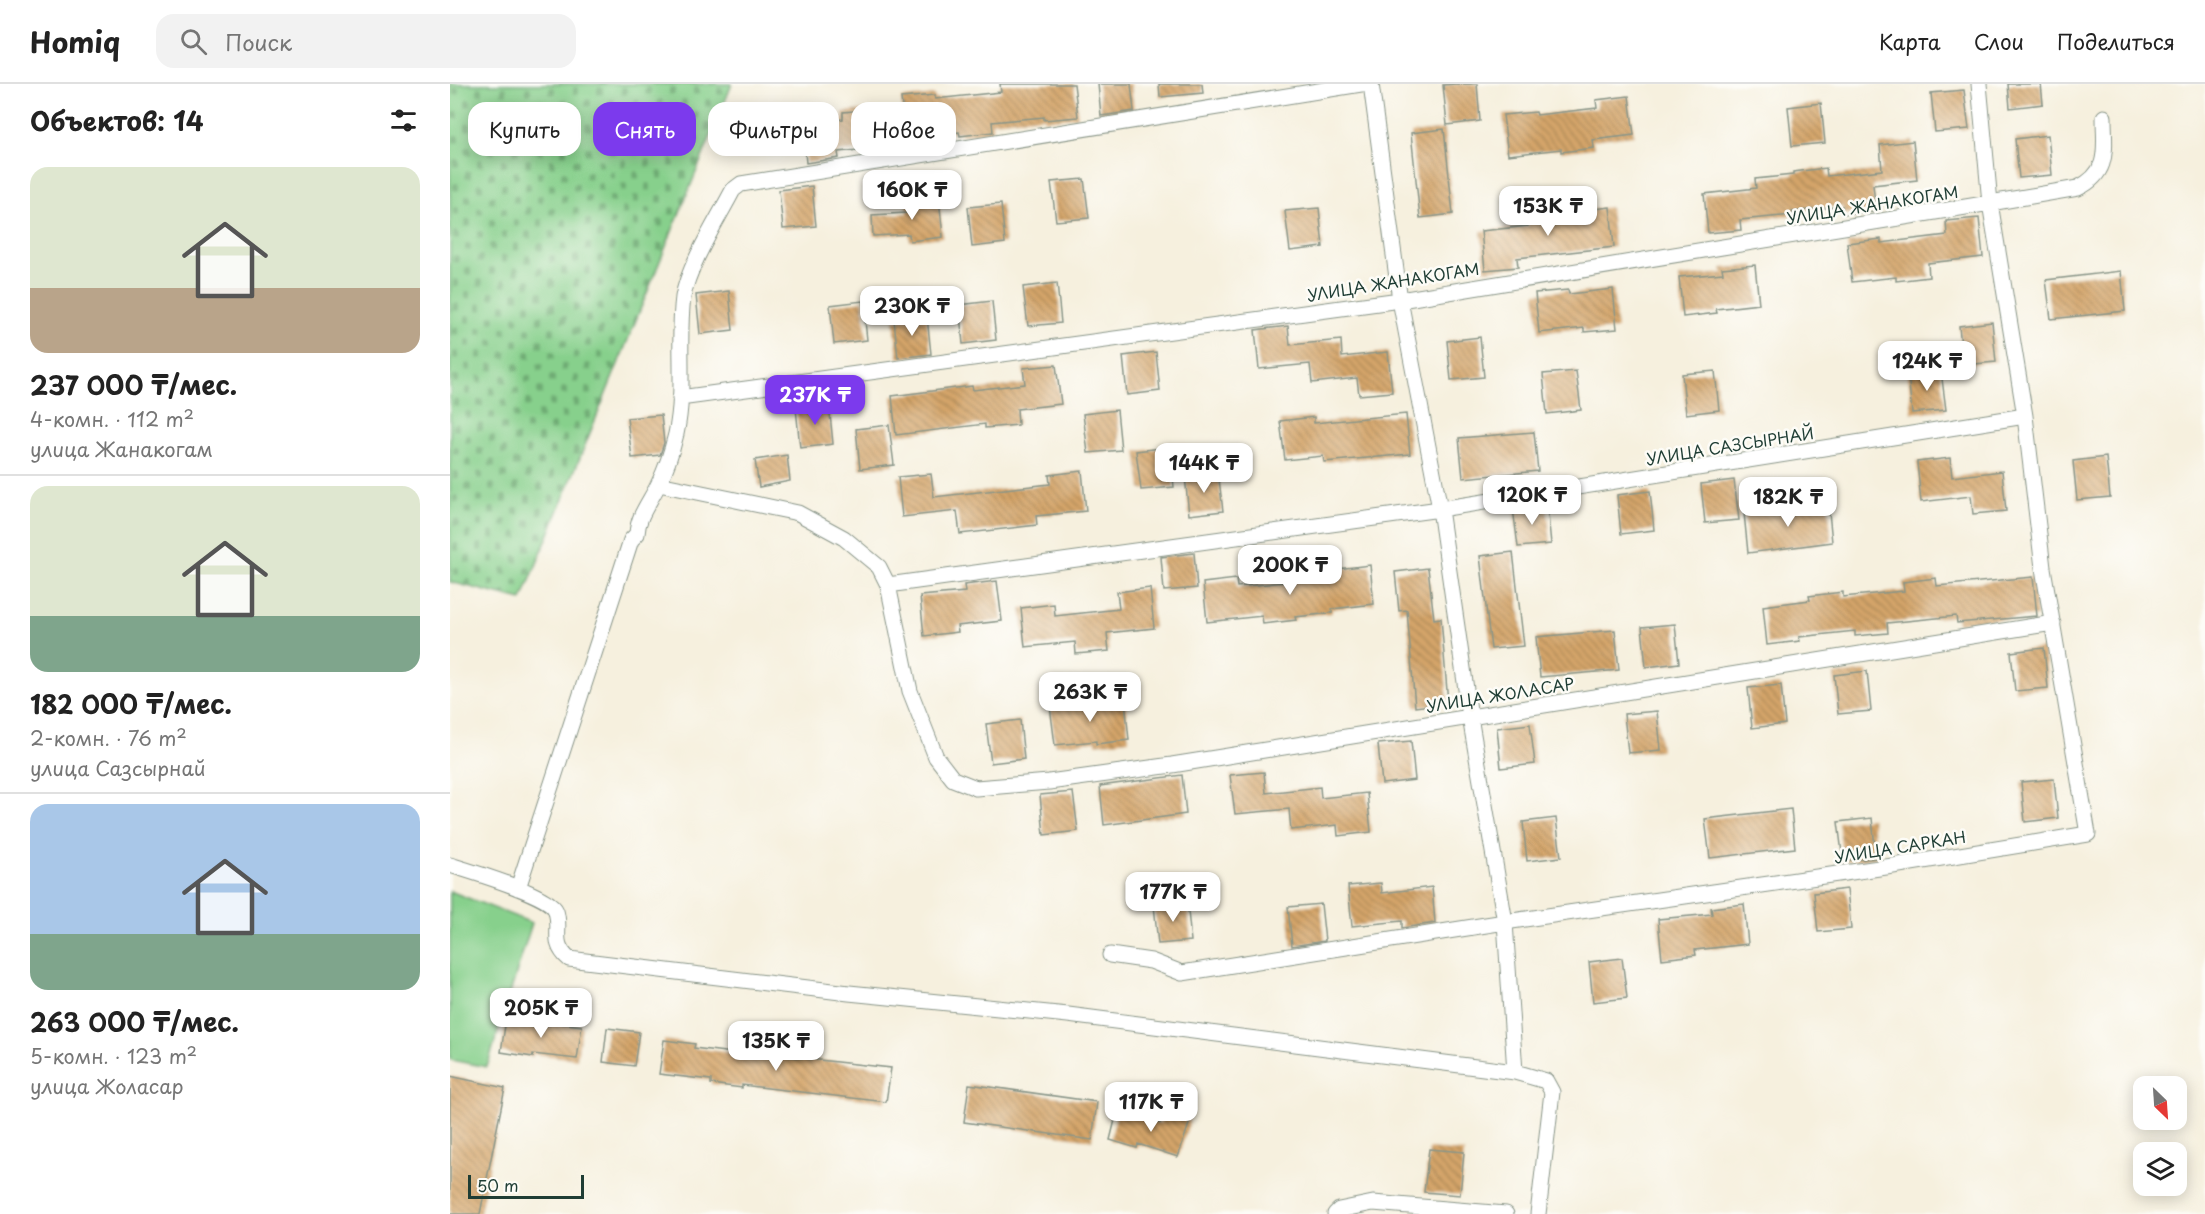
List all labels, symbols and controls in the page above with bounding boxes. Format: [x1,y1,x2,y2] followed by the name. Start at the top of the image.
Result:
[156,14,576,68] search box
[30,20,120,63] text: Homiq
[177,25,210,58] icon: search
[225,25,292,58] text: Поиск
[1879,25,1941,57] text: Карта
[1974,25,2024,57] text: Слои
[2057,25,2175,57] text: Поделиться
[30,101,204,140] text: Объектов: 14
[468,102,581,156] chip: Купить
[593,102,696,156] chip: Снять
[708,102,839,156] chip: Фильтры
[851,102,956,156] chip: Новое
[387,104,420,137] icon: filters
[863,170,961,221] pin: 160K ₸
[877,174,947,204] text: 160K ₸
[1784,179,1960,229] street label: УЛИЦА ЖАНАКОГАМ
[1499,186,1597,237] pin: 153K ₸
[1513,190,1583,220] text: 153K ₸
[171,206,279,314] icon: home
[1305,256,1481,306] street label: УЛИЦА ЖАНАКОГАМ
[863,286,961,337] pin: 230K ₸
[874,290,950,320] text: 230K ₸
[1878,341,1976,392] pin: 124K ₸
[1892,345,1962,375] text: 124K ₸
[30,365,237,404] text: 237 000 ₸/мес.
[766,375,864,426] pin: 237K ₸
[779,379,851,409] text: 237K ₸
[30,404,194,434] text: 4-комн. · 112 m²
[1644,420,1816,470] street label: УЛИЦА САЗСЫРНАЙ
[30,434,213,464] text: улица Жанакогам
[1155,443,1253,494] pin: 144K ₸
[1169,447,1239,477] text: 144K ₸
[1483,475,1581,526] pin: 120K ₸
[1739,477,1837,528] pin: 182K ₸
[1497,479,1567,509] text: 120K ₸
[1753,481,1823,511] text: 182K ₸
[171,525,279,633] icon: home
[1241,545,1339,596] pin: 200K ₸
[1252,549,1328,579] text: 200K ₸
[1424,670,1576,718] street label: УЛИЦА ЖОЛАСАР
[1041,672,1139,723] pin: 263K ₸
[1053,676,1127,706] text: 263K ₸
[30,684,232,723] text: 182 000 ₸/мес.
[30,723,187,753] text: 2-комн. · 76 m²
[30,753,206,783] text: улица Сазсырнай
[1832,824,1968,868] street label: УЛИЦА САРКАН
[171,843,279,951] icon: home
[1124,872,1222,923] pin: 177K ₸
[1139,876,1207,906] text: 177K ₸
[492,988,590,1039] pin: 205K ₸
[504,992,578,1022] text: 205K ₸
[30,1002,239,1041] text: 263 000 ₸/мес.
[727,1021,825,1072] pin: 135K ₸
[742,1025,810,1055] text: 135K ₸
[30,1041,197,1071] text: 5-комн. · 123 m²
[30,1071,184,1101] text: улица Жоласар
[2133,1076,2187,1130] north arrow
[2133,1076,2187,1196] map controls
[1102,1082,1200,1133] pin: 117K ₸
[1119,1086,1183,1116] text: 117K ₸
[2133,1142,2187,1196] button: layers
[468,1172,584,1200] scale bar
[477,1173,518,1197] text: 50 m

